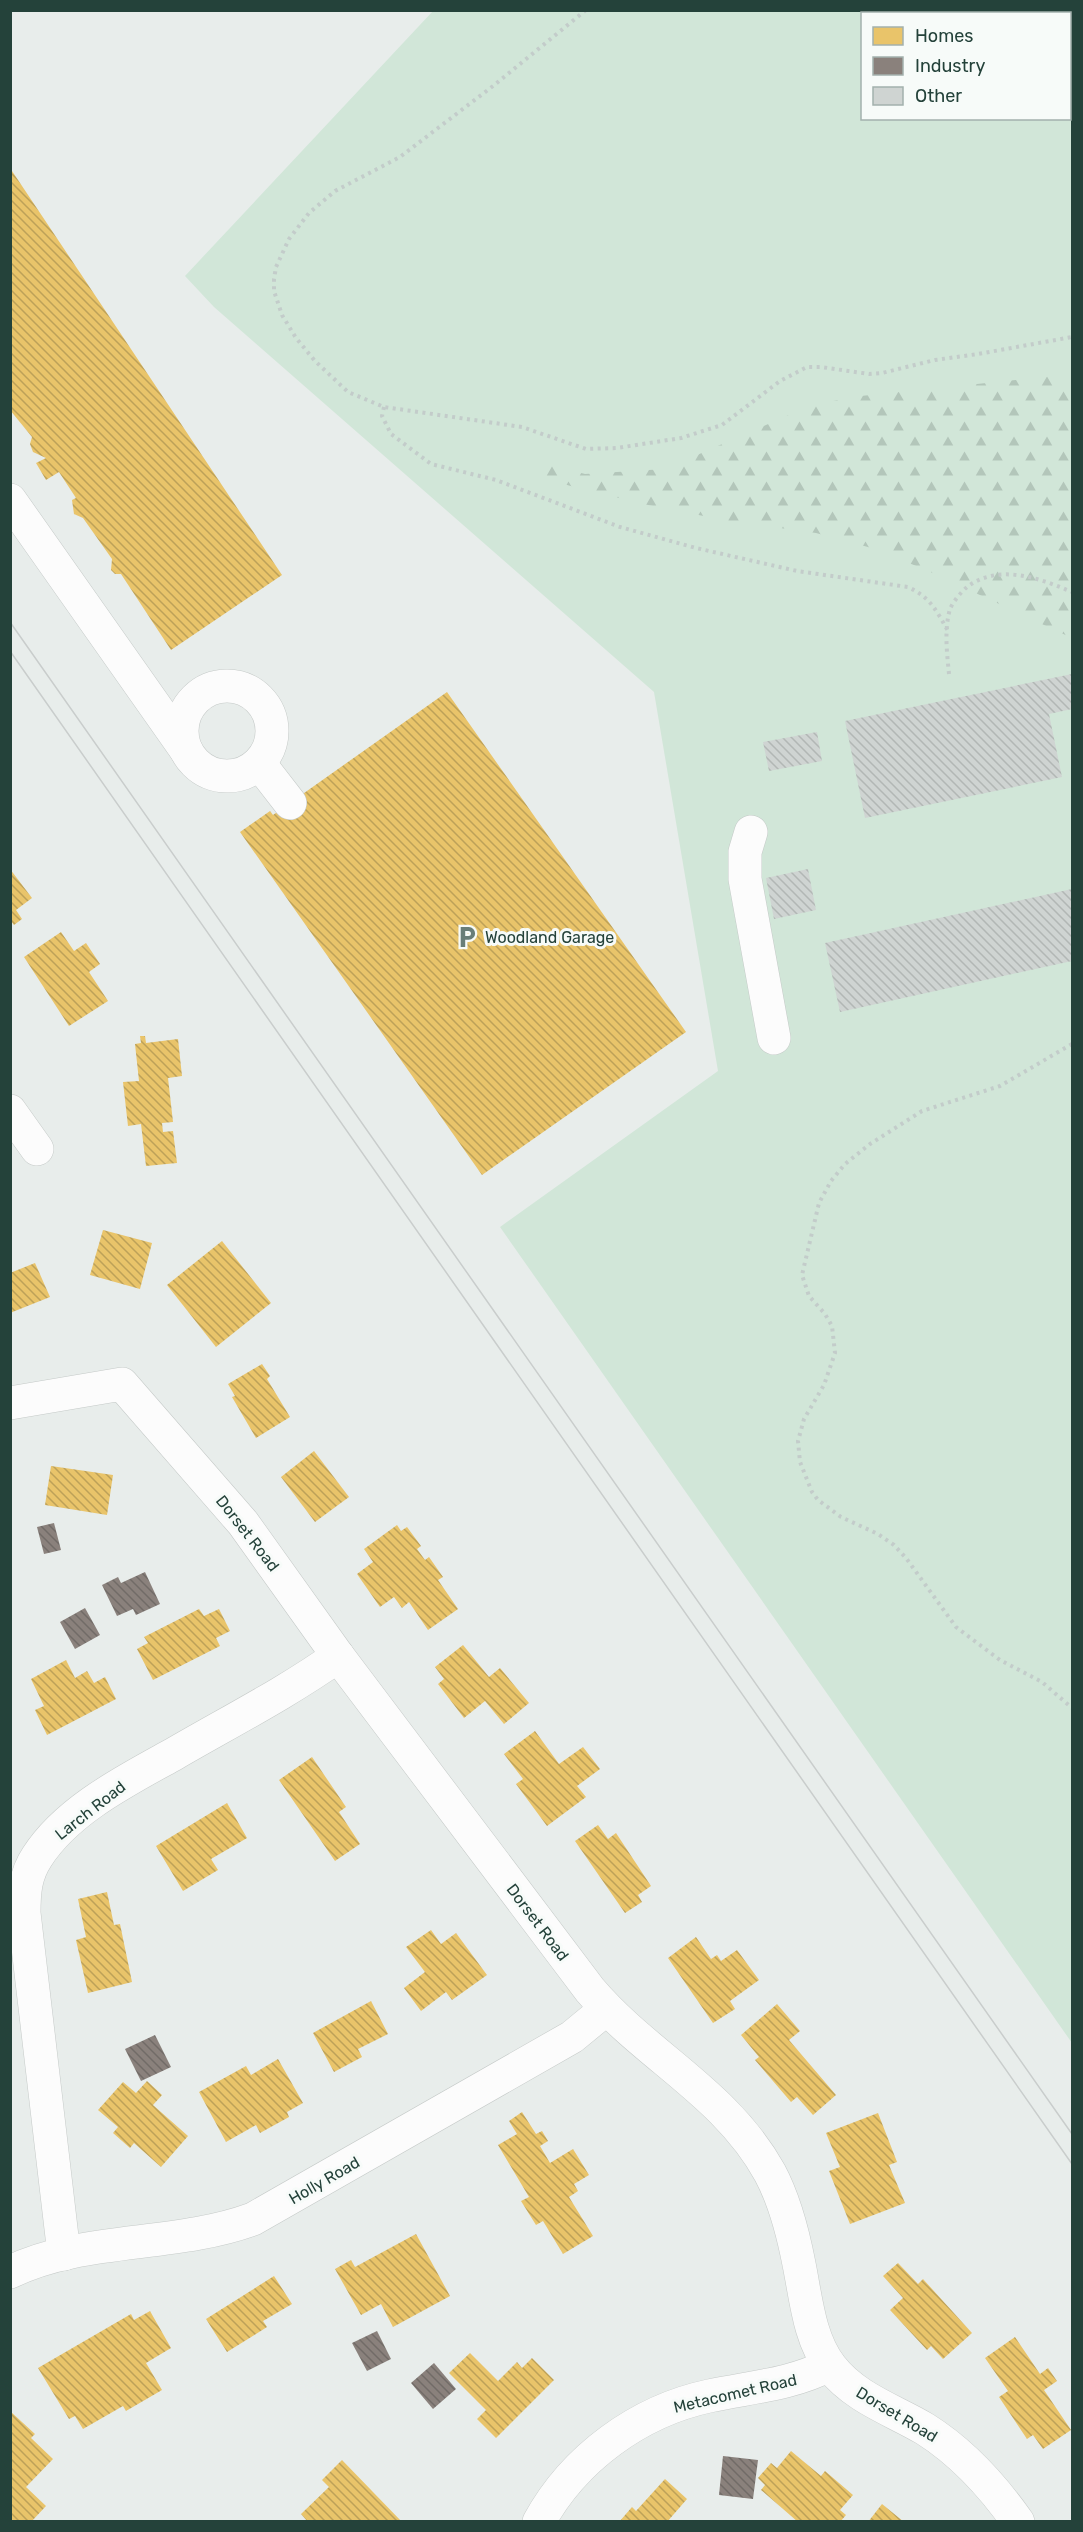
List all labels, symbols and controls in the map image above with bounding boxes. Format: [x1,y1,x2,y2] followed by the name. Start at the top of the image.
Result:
[861,12,1071,120] legend
[915,25,973,47] text: Homes
[915,55,985,77] text: Industry
[915,85,962,107] text: Other
[454,924,480,950] parking icon: Woodland Garage
[485,928,614,947] place label: Woodland Garage
[212,1491,283,1575] street label: Dorset Road
[51,1777,129,1844] street label: Larch Road
[502,1880,573,1965] street label: Dorset Road
[285,2153,363,2208] street label: Holly Road
[672,2370,799,2417] street label: Metacomet Road
[853,2383,941,2446] street label: Dorset Road

